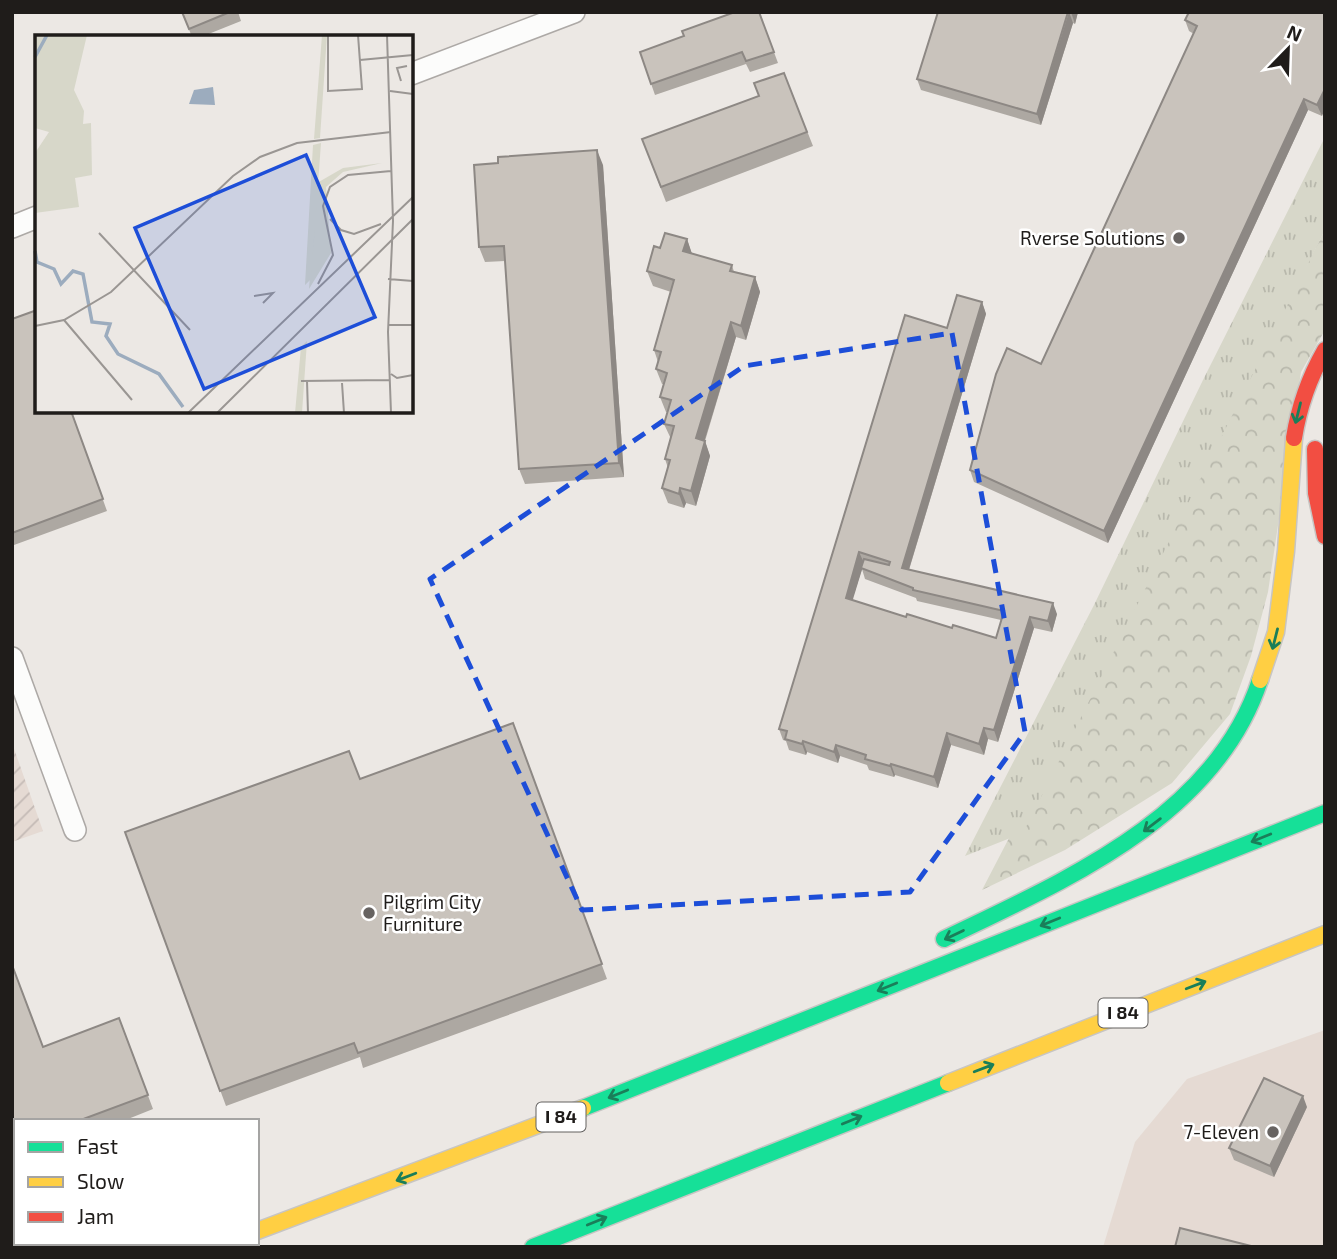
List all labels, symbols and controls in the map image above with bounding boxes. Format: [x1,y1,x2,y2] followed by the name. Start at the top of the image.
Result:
[1253,14,1323,84] north arrow
[1284,20,1306,46] text: N
[35,35,413,413] inset map
[1020,226,1165,249] place label: Rverse Solutions
[1171,230,1187,246] marker: Rverse Solutions
[1291,401,1305,424] one-way arrow
[1268,627,1281,650] one-way arrow
[1143,817,1162,832] one-way arrow
[1251,833,1273,846] one-way arrow
[383,890,481,935] place label: Pilgrim City Furniture
[361,905,377,921] marker: Pilgrim City Furniture
[1039,917,1061,930] one-way arrow
[944,928,965,942] one-way arrow
[1184,977,1206,990] one-way arrow
[877,981,899,994] one-way arrow
[1098,998,1148,1028] road number: I 84
[972,1060,994,1073] one-way arrow
[607,1089,629,1102] one-way arrow
[536,1102,586,1132] road number: I 84
[840,1112,862,1125] one-way arrow
[14,1119,259,1245] legend
[1184,1120,1259,1143] place label: 7-Eleven
[1265,1124,1281,1140] marker: 7-Eleven
[77,1133,118,1158] text: Fast
[77,1168,124,1193] text: Slow
[396,1172,418,1185] one-way arrow
[77,1203,114,1228] text: Jam
[585,1214,607,1227] one-way arrow

